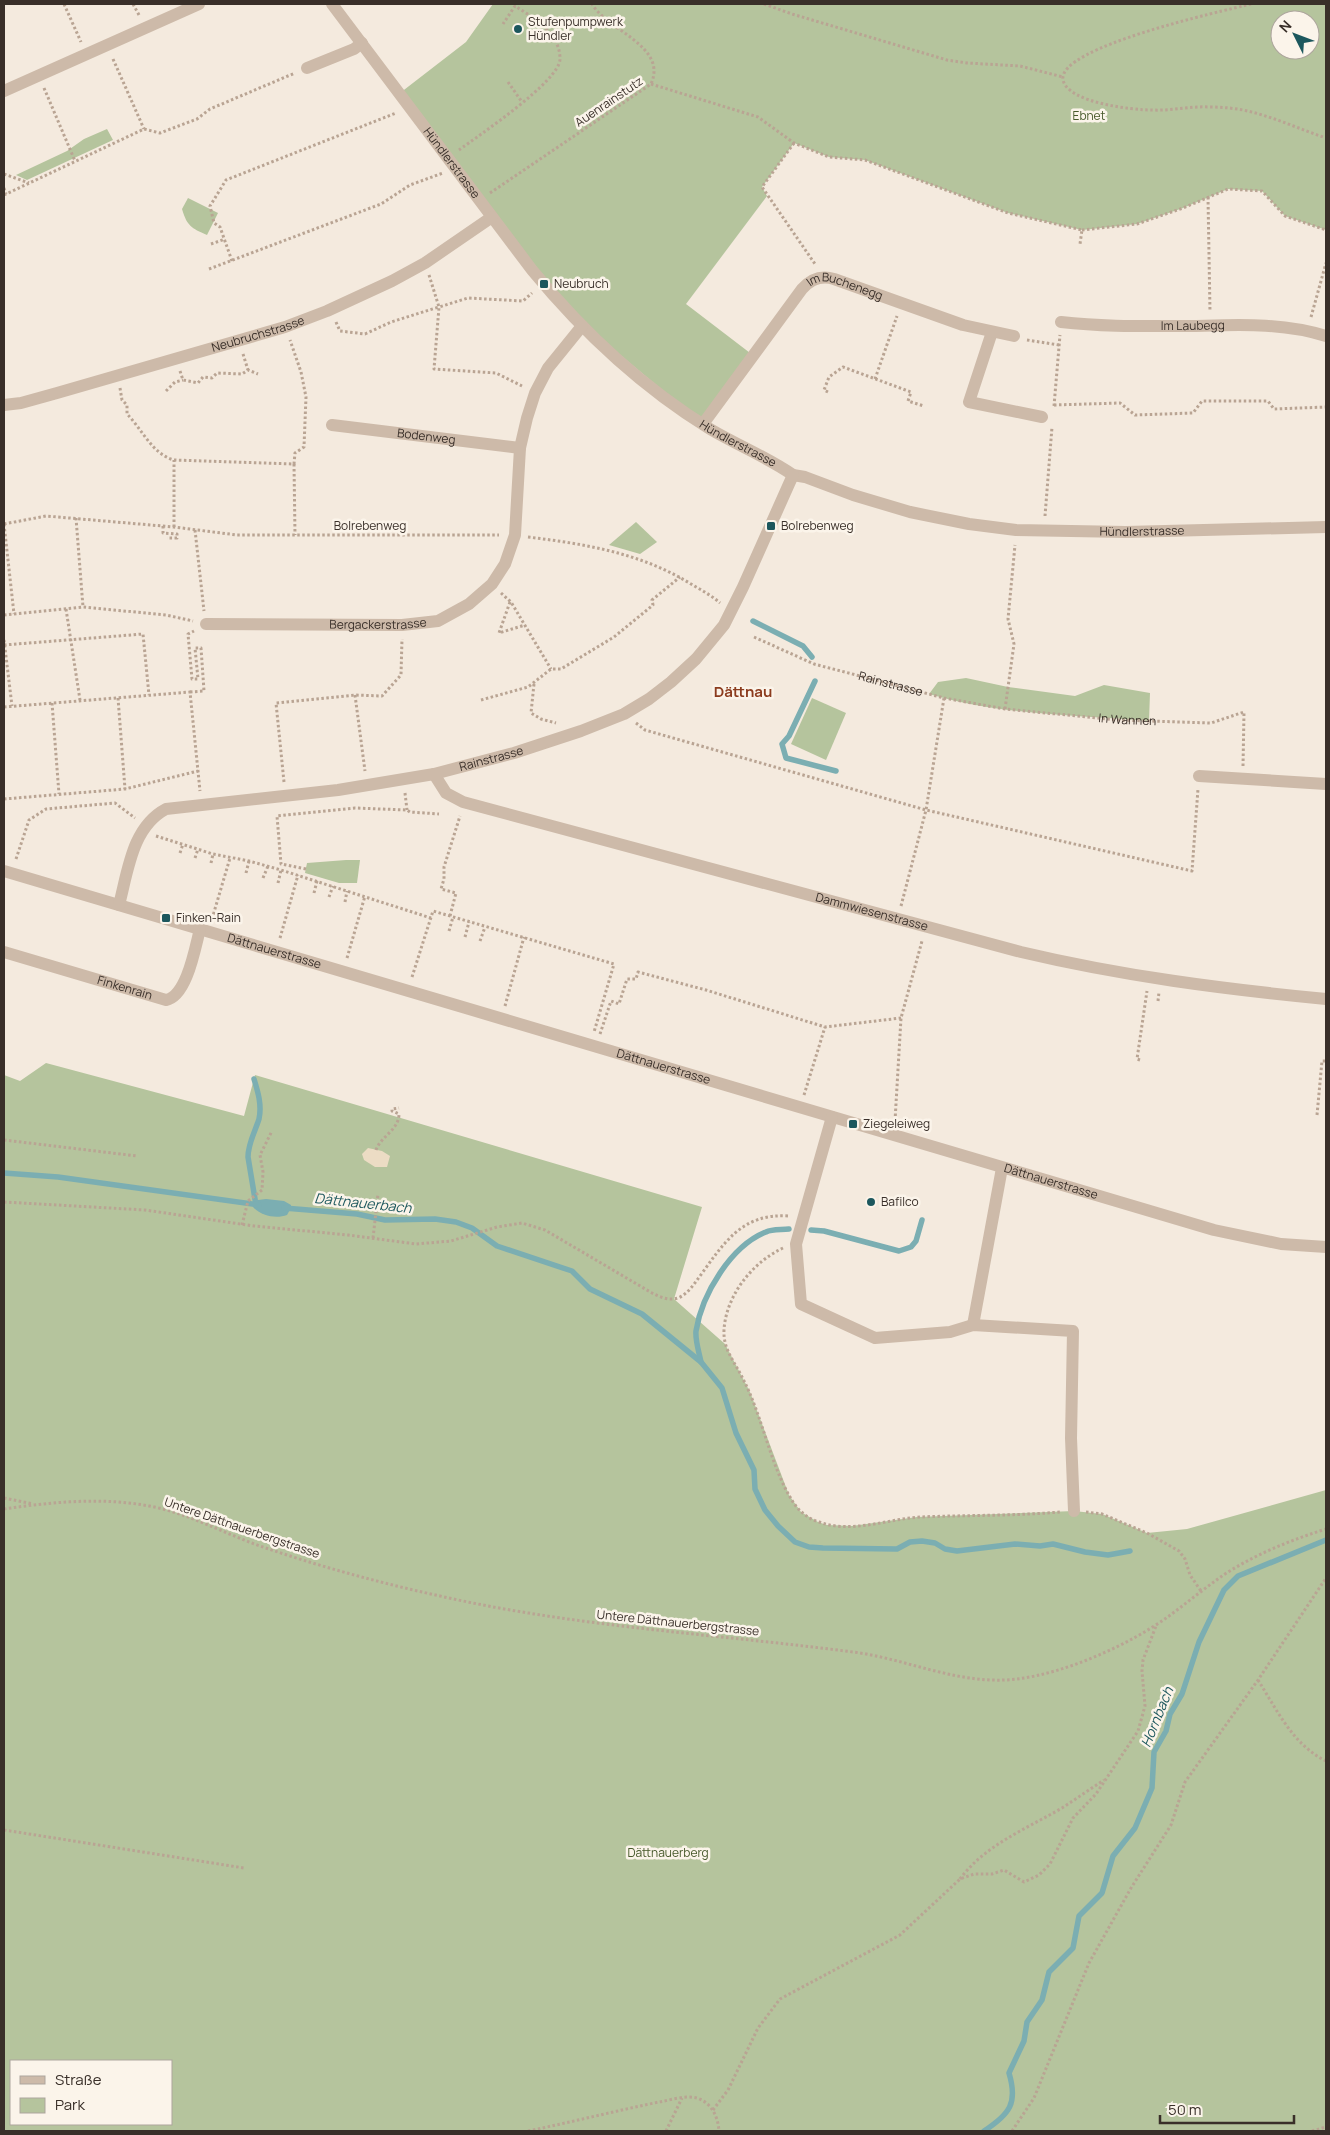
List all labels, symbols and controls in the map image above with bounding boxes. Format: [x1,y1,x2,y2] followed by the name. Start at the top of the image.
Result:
[1270,10,1320,60] north arrow
[528,13,624,44] place label: Stufenpumpwerk Hündler
[1275,16,1295,36] text: N
[512,23,524,35] marker: Stufenpumpwerk Hündler
[571,73,646,131] street label: Auenrainstutz
[1073,107,1106,124] park label: Ebnet
[420,124,484,202] street label: Hündlerstrasse
[803,268,885,304] street label: Im Buchenegg
[554,275,609,292] place label: Neubruch
[538,278,550,290] marker: Neubruch
[210,311,307,356] street label: Neubruchstrasse
[1161,316,1225,334] street label: Im Laubegg
[696,416,780,471] street label: Hündlerstrasse
[396,424,457,448] street label: Bodenweg
[334,517,406,534] street label: Bolrebenweg
[781,517,854,534] place label: Bolrebenweg
[765,520,777,532] marker: Bolrebenweg
[1099,522,1185,540] street label: Hündlerstrasse
[329,613,427,633] street label: Bergackerstrasse
[857,667,925,700] street label: Rainstrasse
[714,681,772,702] district label: Dättnau
[1098,709,1157,729] street label: In Wannen
[457,742,525,775] street label: Rainstrasse
[814,888,930,935] street label: Dammwiesenstrasse
[176,909,241,926] place label: Finken-Rain
[160,912,172,924] marker: Finken-Rain
[225,929,324,973] street label: Dättnauerstrasse
[95,971,154,1003] street label: Finkenrain
[615,1044,713,1088] street label: Dättnauerstrasse
[863,1115,930,1132] place label: Ziegeleiweg
[847,1118,859,1130] marker: Ziegeleiweg
[1002,1159,1100,1203] street label: Dättnauerstrasse
[314,1188,413,1217] water label: Dättnauerbach
[881,1193,919,1210] place label: Bafilco
[865,1196,877,1208] marker: Bafilco
[162,1493,322,1562] street label: Untere Dättnauerbergstrasse
[596,1606,760,1639] street label: Untere Dättnauerbergstrasse
[1136,1683,1177,1750] water label: Hornbach
[627,1844,709,1861] park label: Dättnauerberg
[10,2060,172,2125] legend
[55,2069,102,2090] text: Straße
[1160,2092,1294,2124] scale bar
[55,2094,85,2115] text: Park
[1168,2099,1202,2120] text: 50 m

